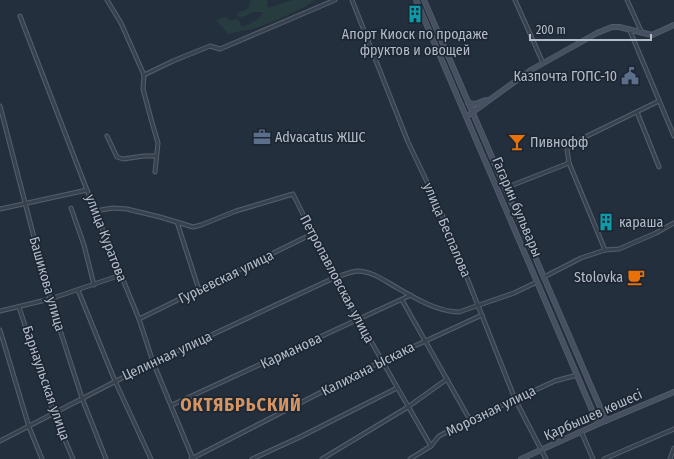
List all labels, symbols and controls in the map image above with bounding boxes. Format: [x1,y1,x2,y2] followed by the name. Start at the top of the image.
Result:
[405,4,425,24] building icon: Апорт Киоск по продаже фруктов и овощей
[530,16,651,42] scale bar
[536,23,566,37] text: 200 m
[342,26,488,59] place label: Апорт Киоск по продаже фруктов и овощей
[620,66,640,86] public building icon: Казпочта ГОПС-10
[513,68,617,85] place label: Казпочта ГОПС-10
[252,127,272,147] office icon: Advacatus ЖШС
[275,129,366,146] place label: Advacatus ЖШС
[507,132,527,152] bar icon: Пивнофф
[530,134,588,151] place label: Пивнофф
[488,154,546,260] street label: Гагарин бульвары
[419,180,475,280] street label: улица Беспалова
[82,192,131,284] street label: улица Куратова
[296,212,378,346] street label: Петропавловская улица
[596,212,616,232] building icon: караша
[619,214,663,231] place label: караша
[25,235,69,333] street label: Башикова улица
[176,247,277,307] street label: Гурьевская улица
[626,267,646,287] cafe icon: Stolovka
[574,269,623,286] place label: Stolovka
[18,323,74,443] street label: Барнаульская улица
[119,328,215,384] street label: Целинная улица
[258,329,324,373] street label: Карманова
[319,338,417,400] street label: Калихана Ыскака
[443,382,539,440] street label: Морозная улица
[541,386,645,444] street label: Қарбышев көшесі
[180,393,302,416] district label: ОКТЯБРЬСКИЙ

